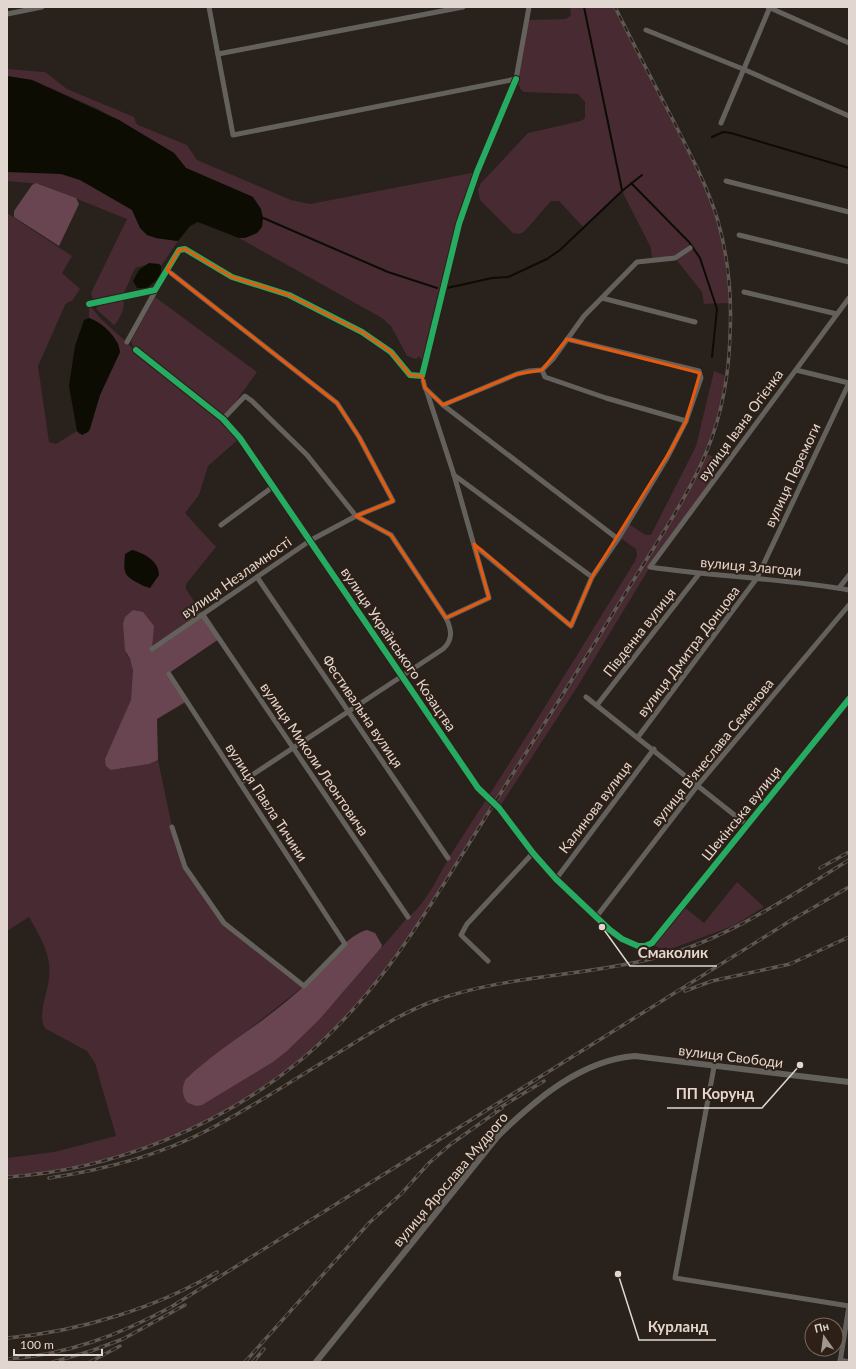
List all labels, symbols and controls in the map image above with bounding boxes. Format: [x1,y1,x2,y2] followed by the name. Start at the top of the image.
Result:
[694,366,786,484] street label: вулиця Івана Огієнка
[760,420,824,530] street label: вулиця Перемоги
[178,533,294,621] street label: вулиця Незламності
[700,553,802,579] street label: вулиця Злагоди
[338,564,460,734] street label: вулиця Українського Козацтва
[633,582,743,720] street label: вулиця Дмитра Донцова
[599,584,679,680] street label: Південна вулиця
[319,651,407,771] street label: Фестивальна вулиця
[647,675,777,829] street label: вулиця В'ячеслава Семенова
[257,679,373,839] street label: вулиця Миколи Леонтовича
[222,740,312,864] street label: вулиця Павла Тичини
[555,758,635,856] street label: Калинова вулиця
[698,762,784,864] street label: Шекінська вулиця
[630,939,717,966] callout: Смаколик
[638,943,709,961] text: Смаколик
[678,1041,784,1071] street label: вулиця Свободи
[667,1081,762,1108] callout: ПП Корунд
[676,1084,755,1102] text: ПП Корунд
[389,1108,511,1250] street label: вулиця Ярослава Мудрого
[639,1313,716,1340] callout: Курланд
[648,1317,709,1335] text: Курланд
[804,1317,844,1357] north arrow
[813,1319,830,1335] text: Пн
[14,1331,102,1357] scale bar
[20,1337,54,1352] text: 100 m

